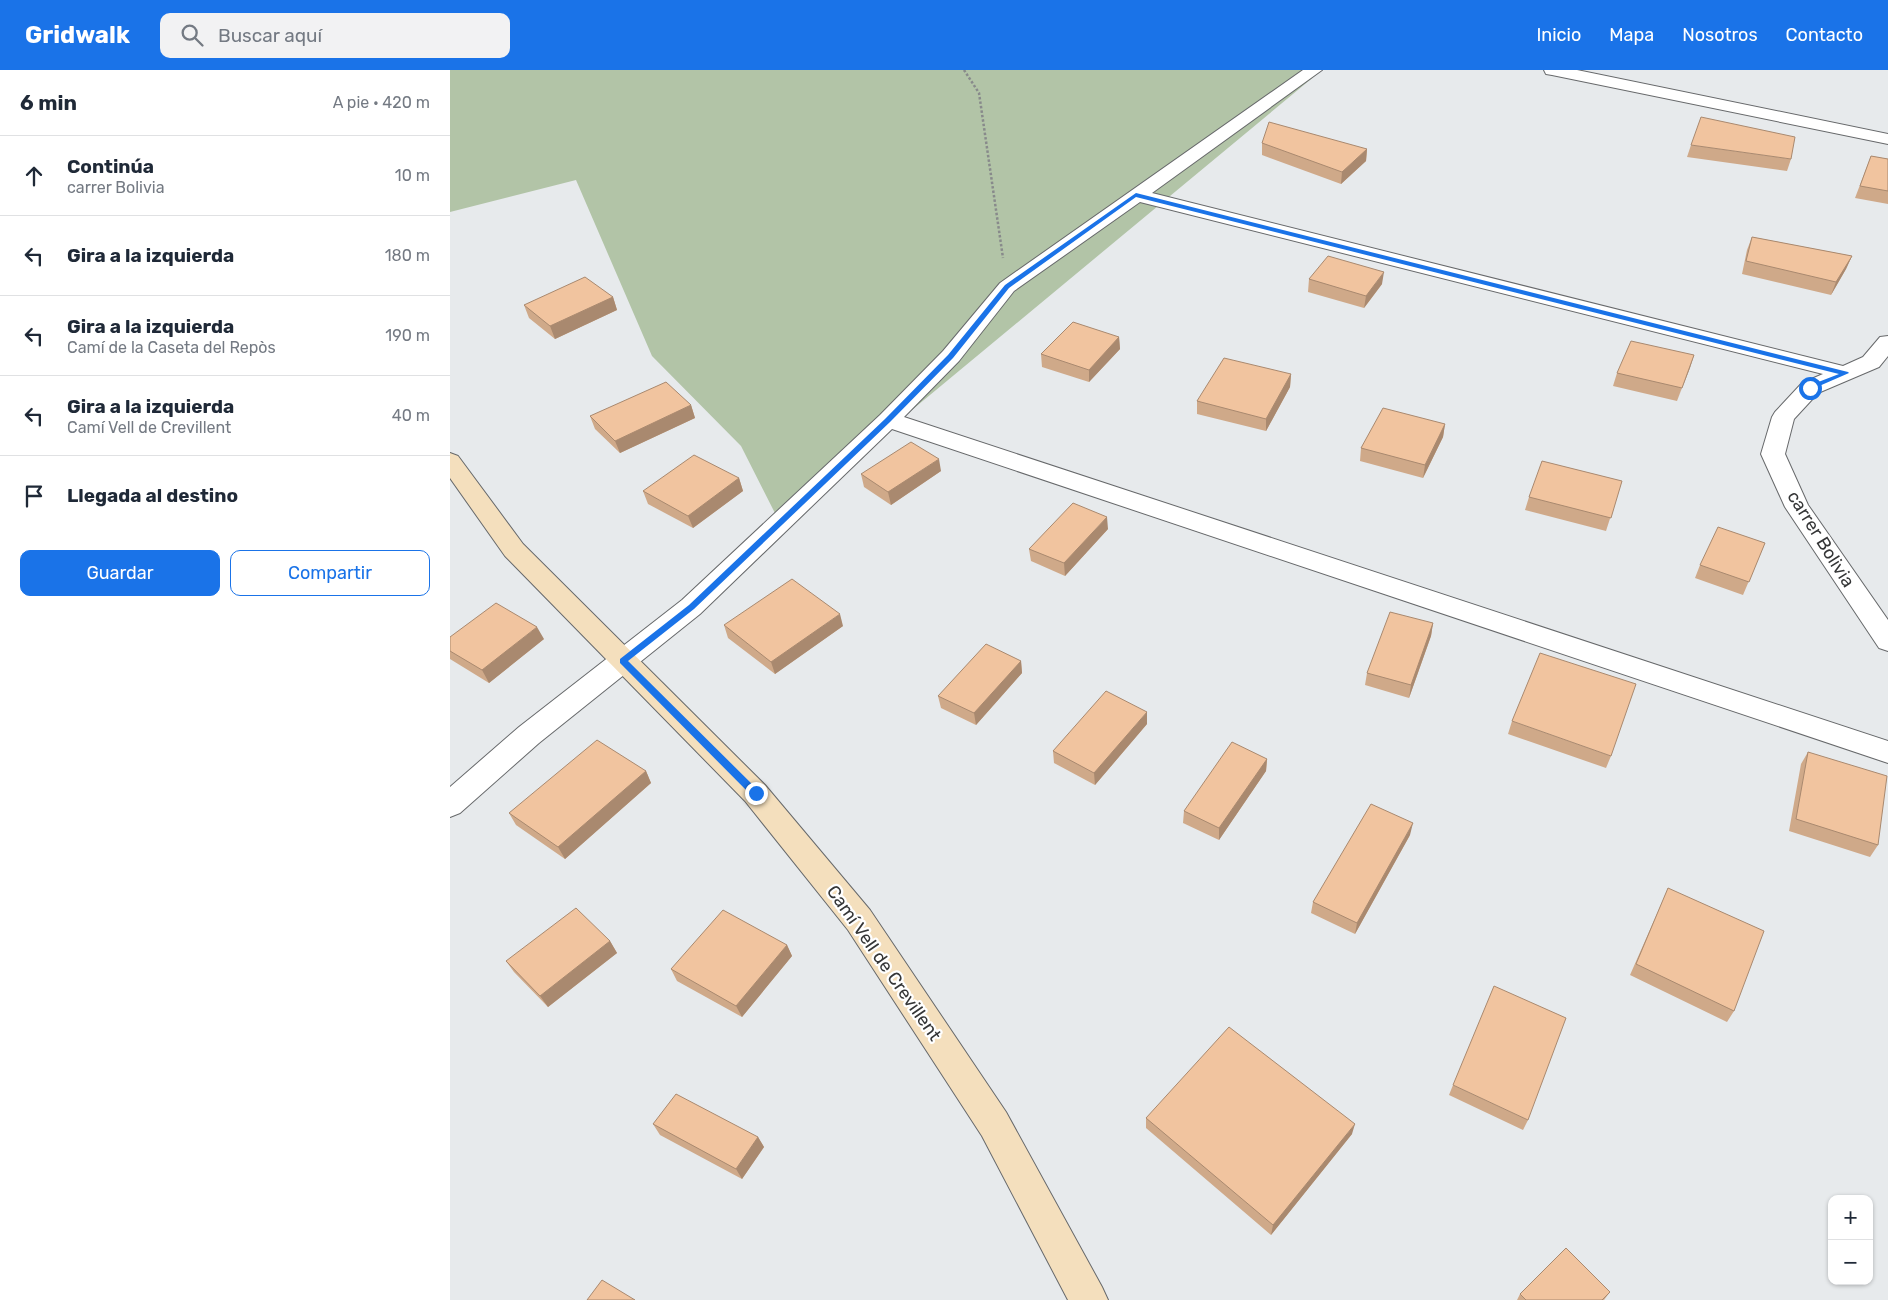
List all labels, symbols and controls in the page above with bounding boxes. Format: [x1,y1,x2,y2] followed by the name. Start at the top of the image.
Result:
[160,13,510,58] search box
[25,21,130,49] text: Gridwalk
[178,21,206,49] icon: search
[218,24,322,47] text: Buscar aquí
[1536,24,1581,46] text: Inicio
[1609,24,1654,46] text: Mapa
[1682,24,1758,46] text: Nosotros
[1786,24,1863,46] text: Contacto
[20,90,77,115] text: 6 min
[333,93,430,112] text: A pie · 420 m
[67,155,154,178] text: Continúa
[20,162,48,190] icon: ahead
[395,166,430,185] text: 10 m
[67,178,164,197] text: carrer Bolivia
[20,242,48,270] icon: left
[67,244,234,267] text: Gira a la izquierda
[385,246,430,265] text: 180 m
[67,315,234,338] text: Gira a la izquierda
[20,322,48,350] icon: left
[385,326,430,345] text: 190 m
[67,338,276,357] text: Camí de la Caseta del Repòs
[1799,377,1822,400] route start
[67,395,234,418] text: Gira a la izquierda
[20,402,48,430] icon: left
[392,406,430,425] text: 40 m
[67,418,231,437] text: Camí Vell de Crevillent
[20,482,48,510] icon: arrive
[67,484,238,507] text: Llegada al destino
[1783,487,1859,591] street label: carrer Bolivia
[20,550,220,596] button: Guardar
[230,550,430,596] button: Compartir
[745,782,768,805] route end
[822,881,946,1045] street label: Camí Vell de Crevillent
[1828,1195,1873,1285] map controls
[1828,1195,1873,1240] button: +
[1828,1240,1873,1285] button: −

